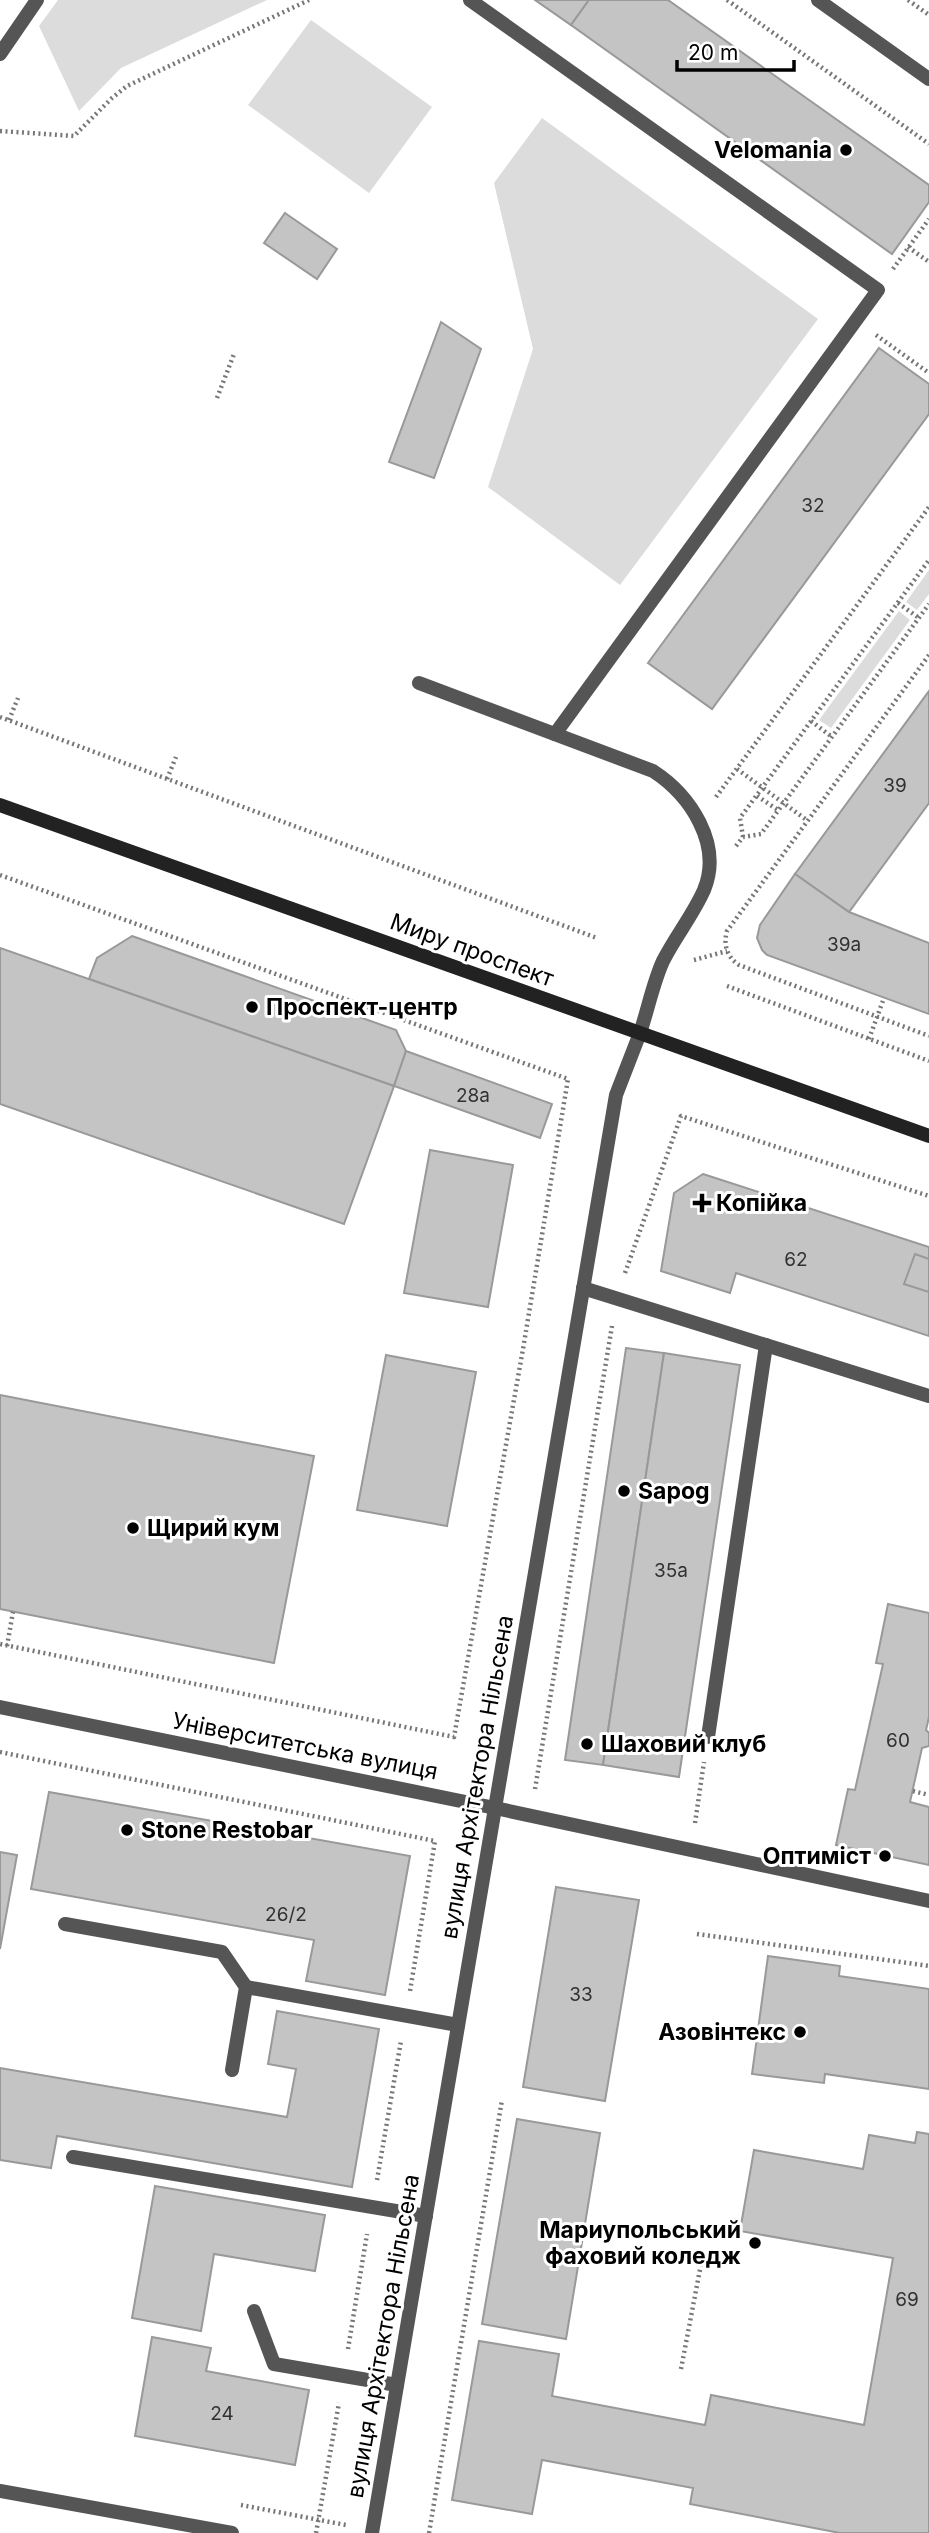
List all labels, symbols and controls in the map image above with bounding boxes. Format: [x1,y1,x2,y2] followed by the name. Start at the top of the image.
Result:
[677,28,794,72] scale bar
[688,40,738,65] text: 20 m
[714,136,832,164] place label: Velomania
[838,142,854,158] marker: Velomania
[801,494,825,517] house number: 32
[883,774,907,797] house number: 39
[386,907,558,993] street label: Миру проспект
[827,933,861,956] house number: 39а
[266,993,458,1021] place label: Проспект-центр
[244,999,260,1015] marker: Проспект-центр
[456,1084,490,1107] house number: 28а
[716,1189,807,1217] place label: Копійка
[694,1195,710,1211] marker: Копійка
[784,1248,808,1271] house number: 62
[638,1477,710,1505] place label: Sapog
[616,1483,632,1499] marker: Sapog
[147,1514,279,1542] place label: Щирий кум
[125,1520,141,1536] marker: Щирий кум
[654,1559,688,1582] house number: 35а
[435,1613,519,1941] street label: вулиця Архітектора Нільсена
[170,1706,440,1786] street label: Університетська вулиця
[886,1729,910,1752] house number: 60
[601,1730,766,1758] place label: Шаховий клуб
[579,1736,595,1752] marker: Шаховий клуб
[141,1816,313,1844] place label: Stone Restobar
[119,1822,135,1838] marker: Stone Restobar
[763,1842,871,1870] place label: Оптиміст
[877,1848,893,1864] marker: Оптиміст
[265,1903,307,1926] house number: 26/2
[569,1983,593,2006] house number: 33
[658,2018,786,2046] place label: Азовінтекс
[792,2024,808,2040] marker: Азовінтекс
[341,2172,425,2500] street label: вулиця Архітектора Нільсена
[539,2216,741,2270] place label: Мариупольський фаховий коледж
[747,2235,763,2251] marker: Мариупольський фаховий коледж
[895,2288,919,2311] house number: 69
[210,2402,234,2425] house number: 24

